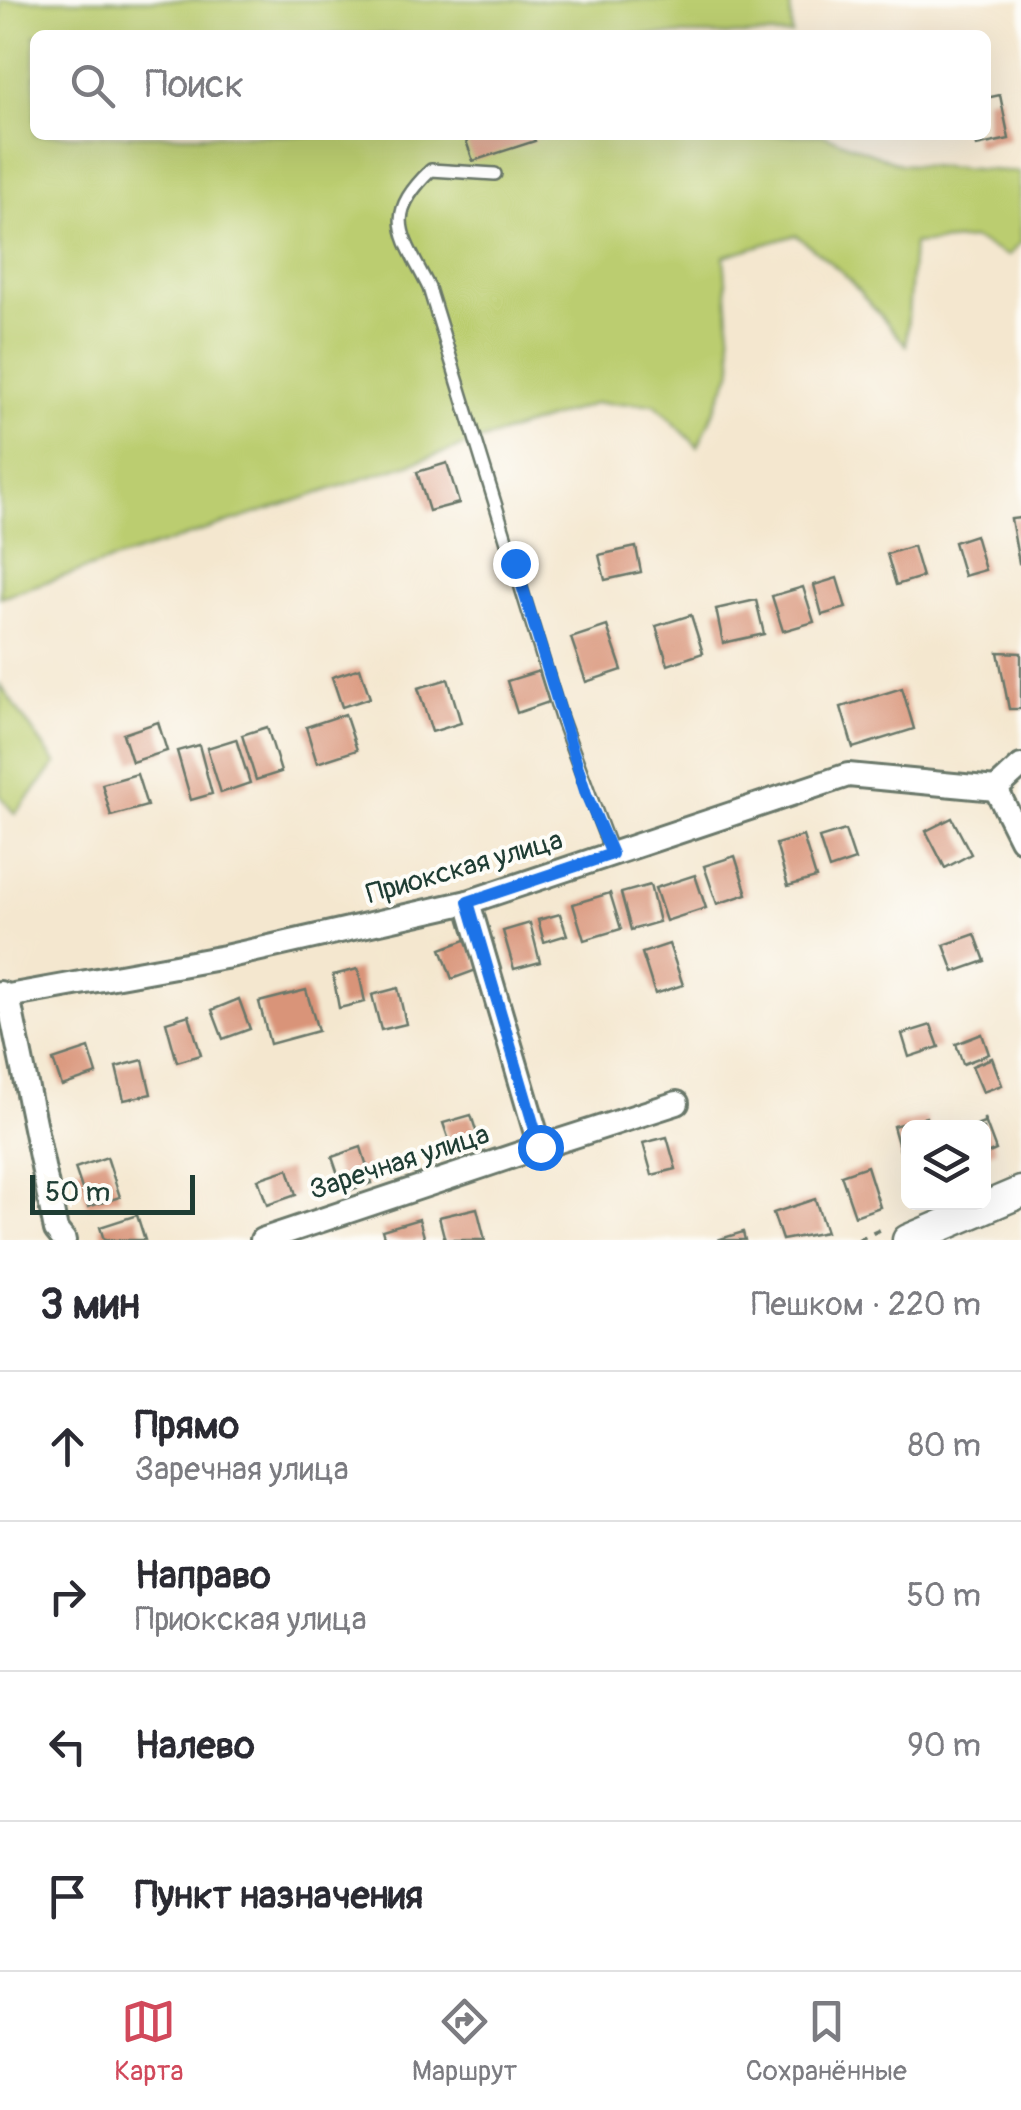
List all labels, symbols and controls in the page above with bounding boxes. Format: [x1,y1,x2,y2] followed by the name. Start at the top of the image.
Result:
[30,30,991,140] search box
[65,58,120,113] icon: search
[145,61,244,109] text: Поиск
[493,541,539,587] route end
[362,823,567,912] street label: Приокская улица
[305,1117,494,1208] street label: Заречная улица
[901,1120,991,1210] map controls
[901,1120,991,1210] button: layers
[518,1125,564,1171] route start
[30,1170,195,1214] scale bar
[45,1175,110,1210] text: 50 m
[40,1279,140,1331] text: 3 мин
[751,1285,981,1325] text: Пешком · 220 m
[135,1402,239,1450] text: Прямо
[40,1419,95,1474] icon: ahead
[908,1426,981,1466] text: 80 m
[135,1450,349,1490] text: Заречная улица
[135,1552,271,1600] text: Направо
[40,1569,95,1624] icon: right
[906,1576,981,1616] text: 50 m
[135,1600,367,1640] text: Приокская улица
[40,1719,95,1774] icon: left
[135,1722,255,1770] text: Налево
[907,1726,981,1766] text: 90 m
[40,1869,95,1924] icon: arrive
[135,1872,423,1920] text: Пункт назначения
[114,1994,184,2089] tab: Карта
[412,1994,517,2089] tab: Маршрут
[745,1994,907,2089] tab: Сохранённые

